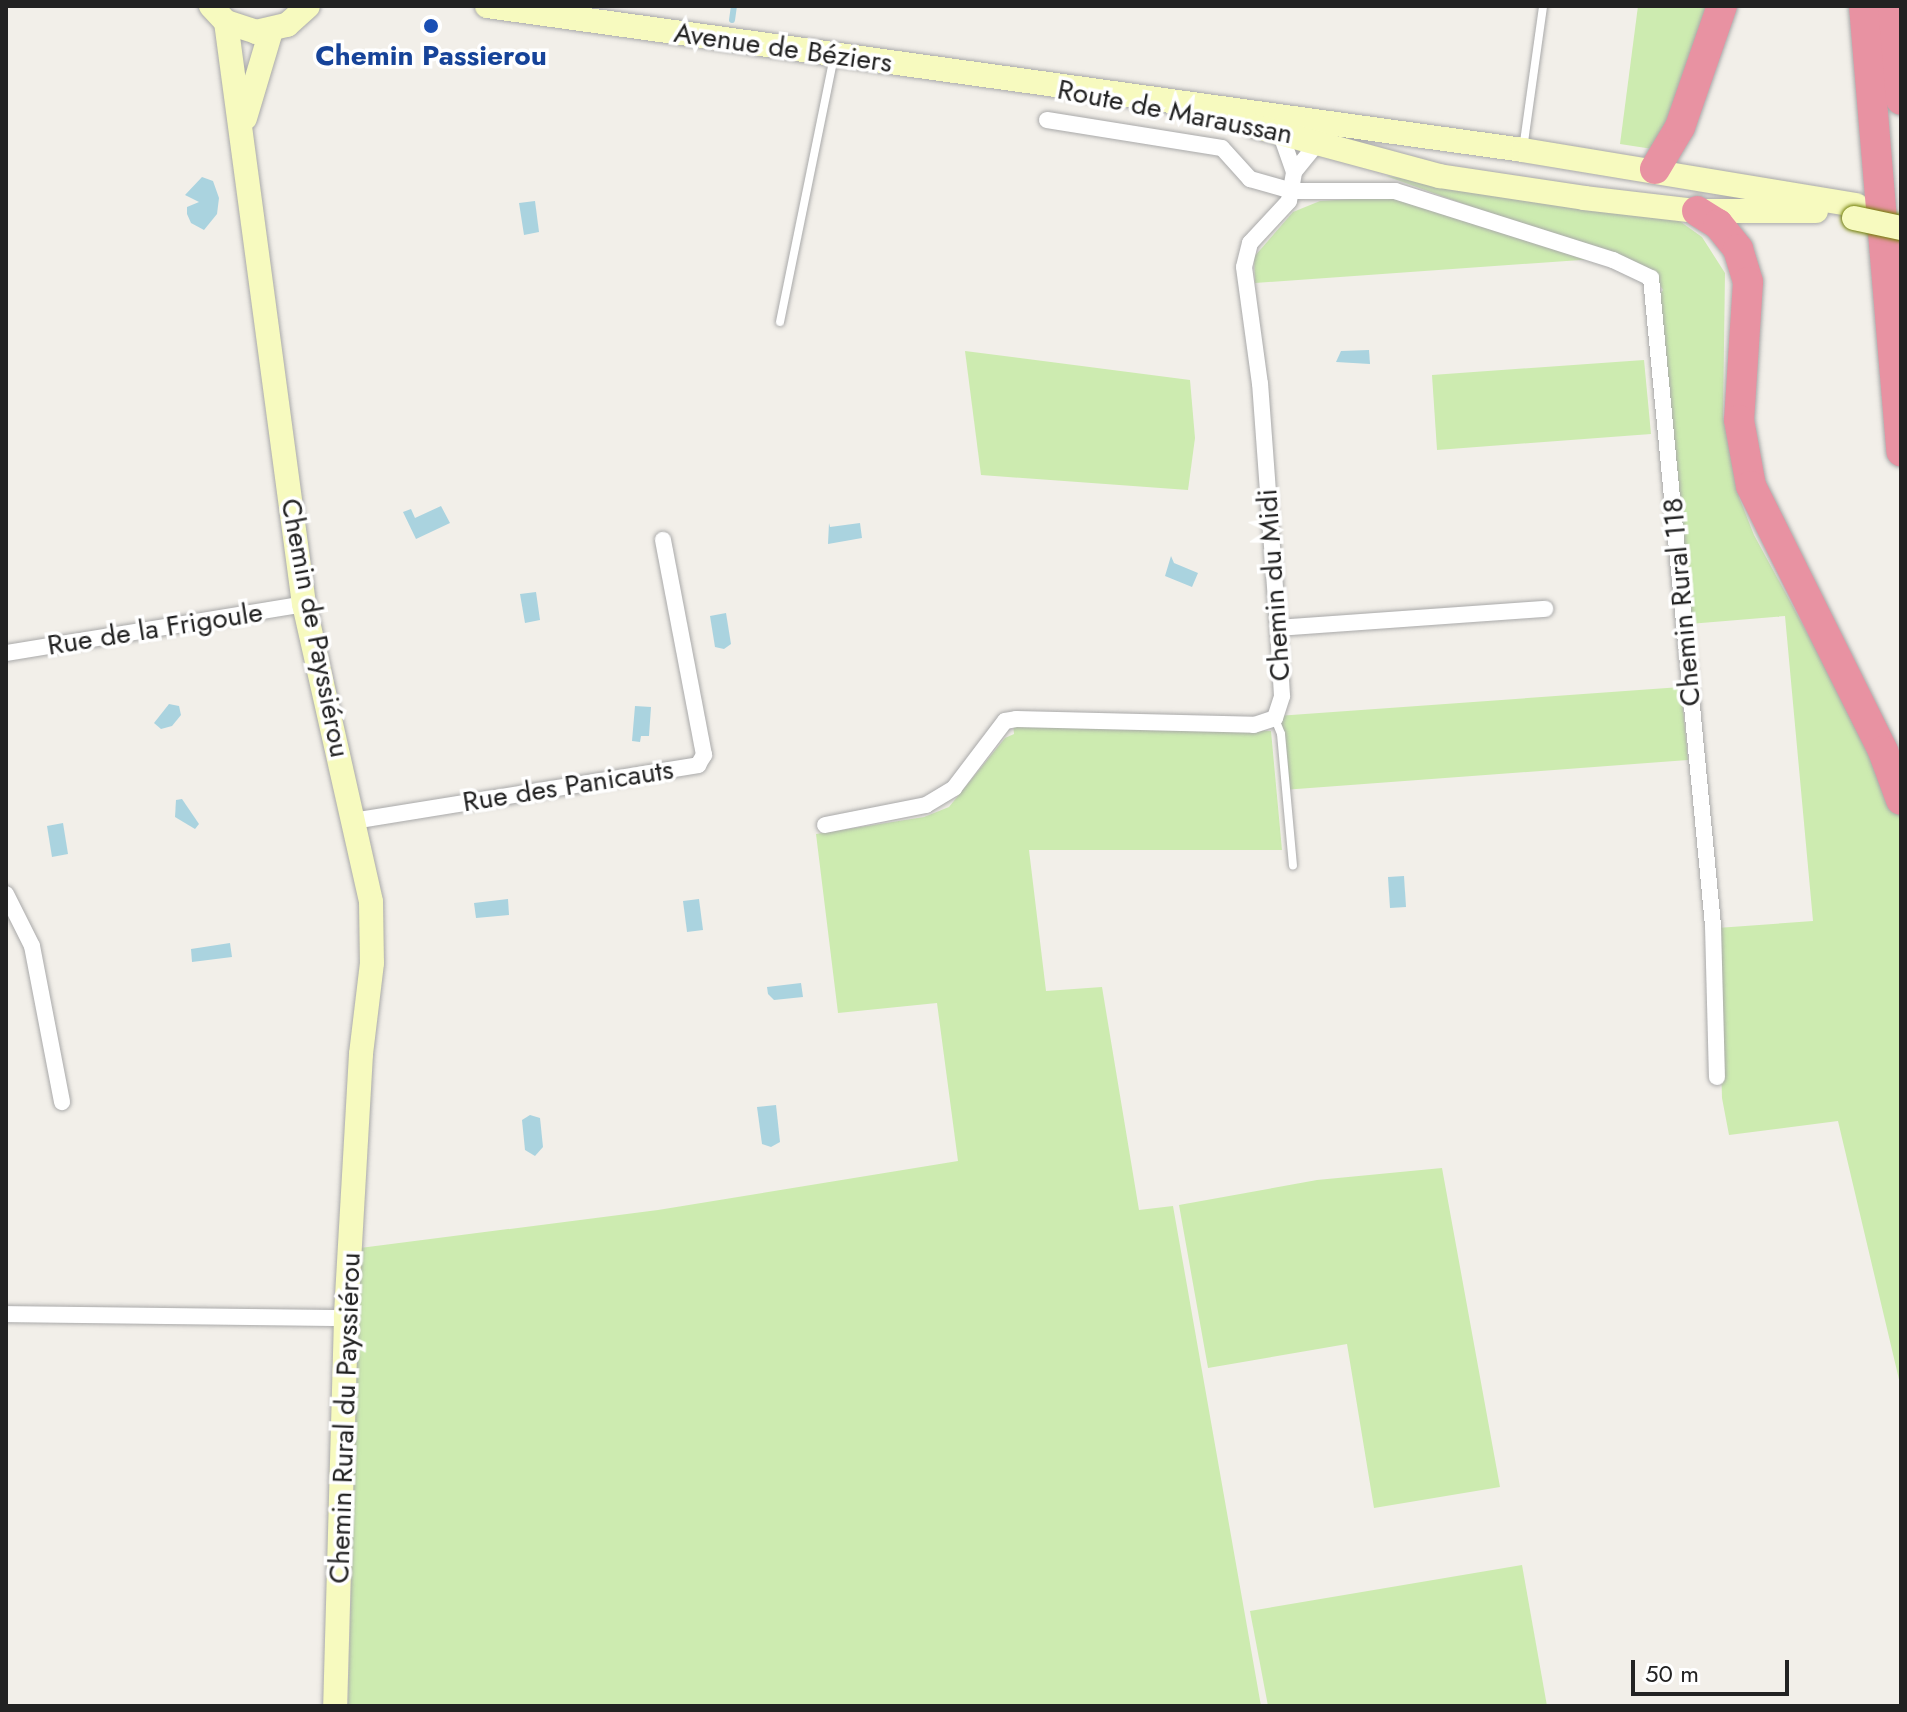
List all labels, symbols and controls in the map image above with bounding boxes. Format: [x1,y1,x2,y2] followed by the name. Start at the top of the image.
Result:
[672,16,894,80] street label: Avenue de Béziers
[422,17,440,35] marker: Chemin Passierou
[315,39,547,73] place label: Chemin Passierou
[1055,73,1295,151] street label: Route de Maraussan
[1251,488,1297,682] street label: Chemin du Midi
[273,496,357,760] street label: Chemin de Payssiérou
[1656,496,1708,708] street label: Chemin Rural 118
[45,595,265,663] street label: Rue de la Frigoule
[460,753,676,819] street label: Rue des Panicauts
[322,1252,368,1584] street label: Chemin Rural du Payssiérou
[1635,1644,1793,1694] scale bar
[1645,1656,1699,1691] text: 50 m

